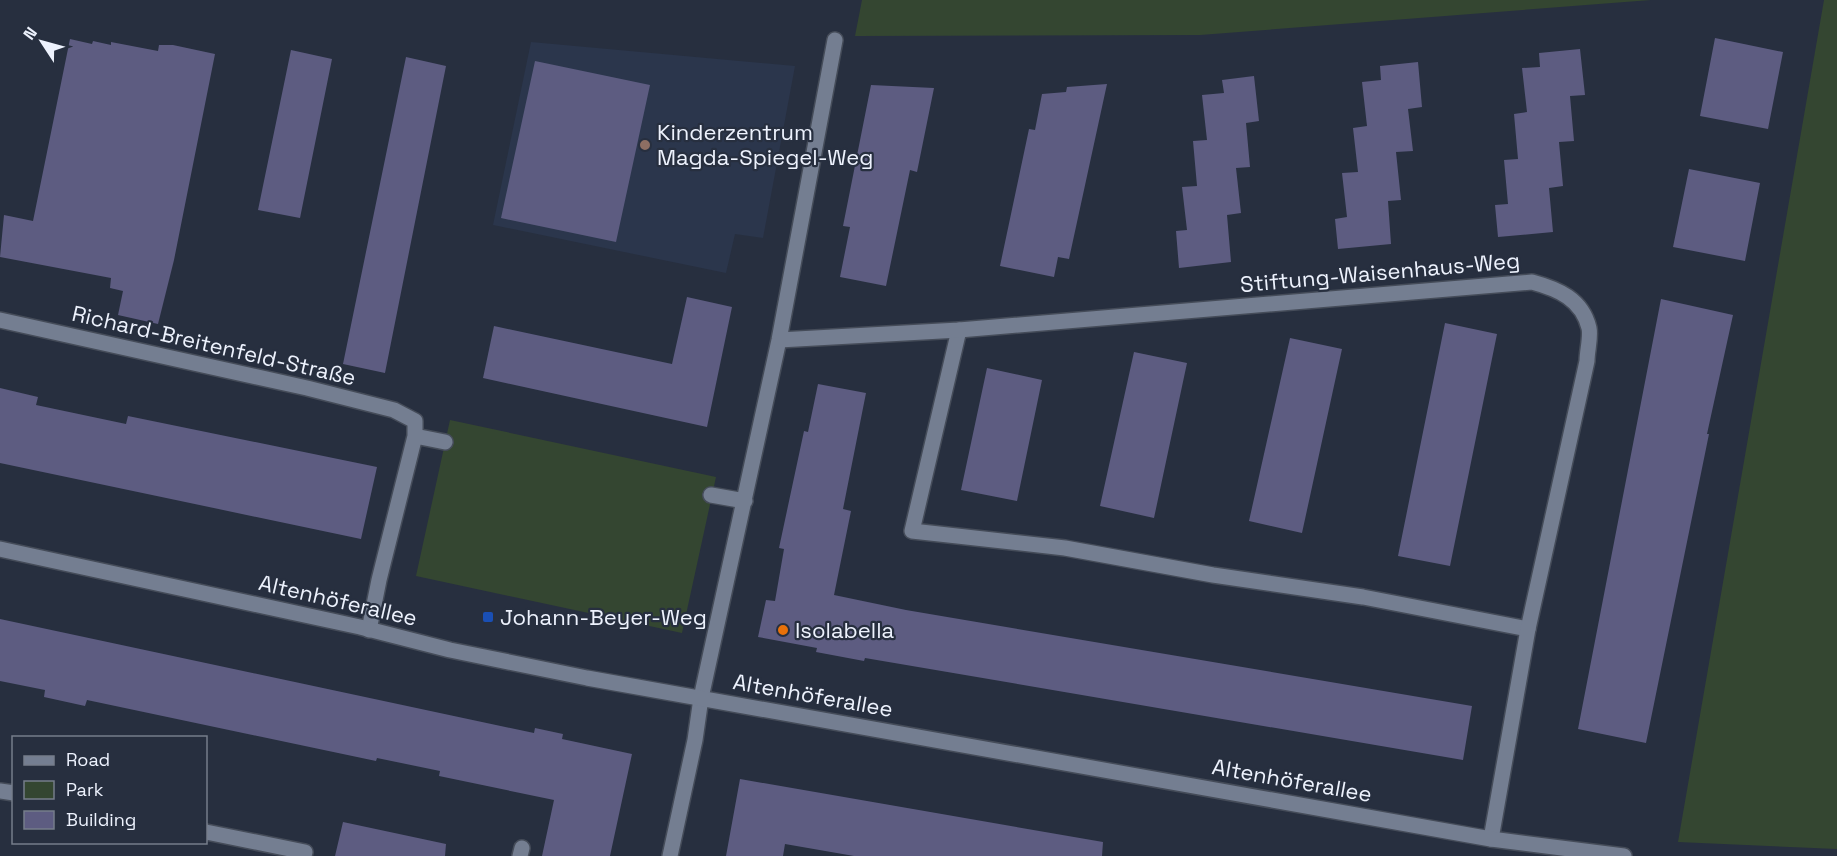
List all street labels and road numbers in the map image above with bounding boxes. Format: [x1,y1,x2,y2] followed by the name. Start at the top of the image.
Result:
[1239,246,1521,298] street label: Stiftung-Waisenhaus-Weg
[69,299,359,391] street label: Richard-Breitenfeld-Straße
[256,568,420,632] street label: Altenhöferallee
[731,667,895,723] street label: Altenhöferallee
[1210,752,1374,808] street label: Altenhöferallee

